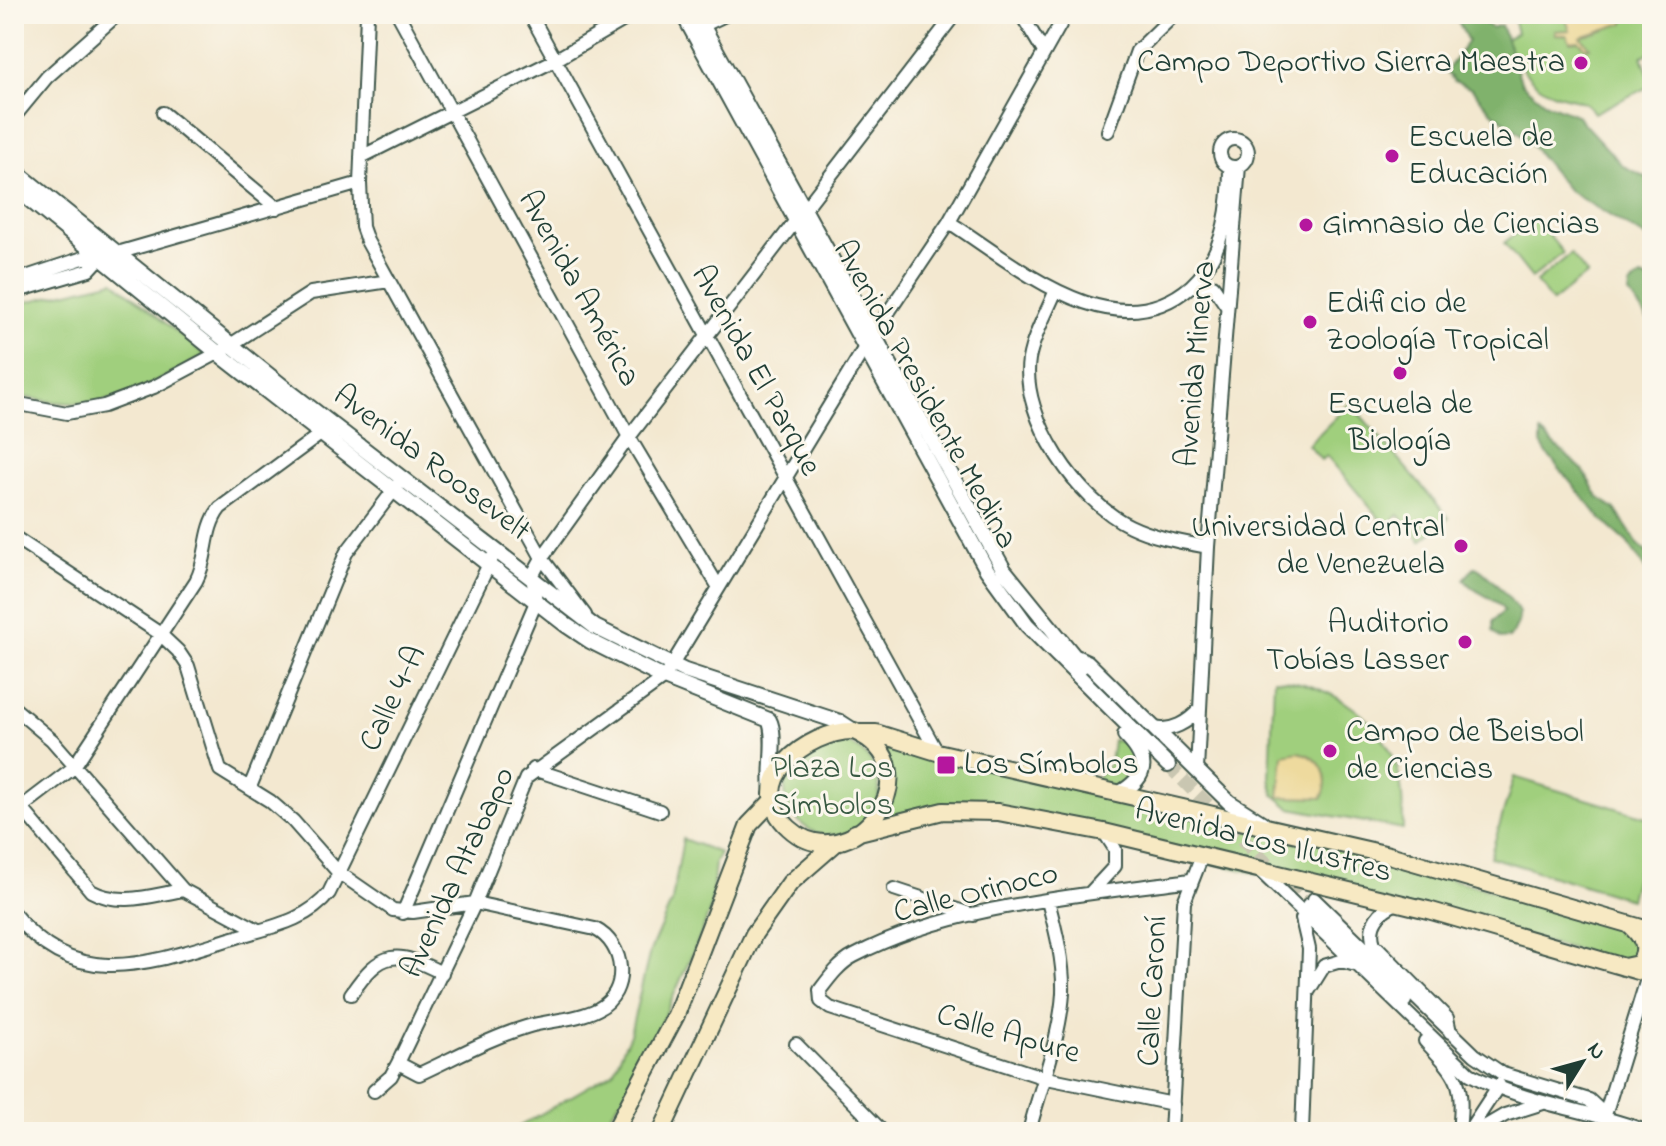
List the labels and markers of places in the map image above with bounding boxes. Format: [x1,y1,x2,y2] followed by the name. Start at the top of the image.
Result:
[1137,40,1565,87] place label: Campo Deportivo Sierra Maestra
[1572,54,1590,72] marker: Campo Deportivo Sierra Maestra
[1408,115,1554,199] place label: Escuela de Educación
[1383,147,1401,165] marker: Escuela de Educación
[1322,202,1600,249] place label: Gimnasio de Ciencias
[1297,216,1315,234] marker: Gimnasio de Ciencias
[1326,281,1549,365] place label: Edificio de Zoología Tropical
[1301,313,1319,331] marker: Edificio de Zoología Tropical
[1391,364,1409,382] marker: Escuela de Biología
[1327,382,1473,466] place label: Escuela de Biología
[1191,505,1445,589] place label: Universidad Central de Venezuela
[1452,537,1470,555] marker: Universidad Central de Venezuela
[1266,601,1449,685] place label: Auditorio Tobías Lasser
[1456,633,1474,651] marker: Auditorio Tobías Lasser
[1346,710,1584,794] place label: Campo de Beisbol de Ciencias
[964,742,1139,789] place label: Los Símbolos
[1321,742,1339,760] marker: Campo de Beisbol de Ciencias
[935,754,957,776] marker: Los Símbolos

